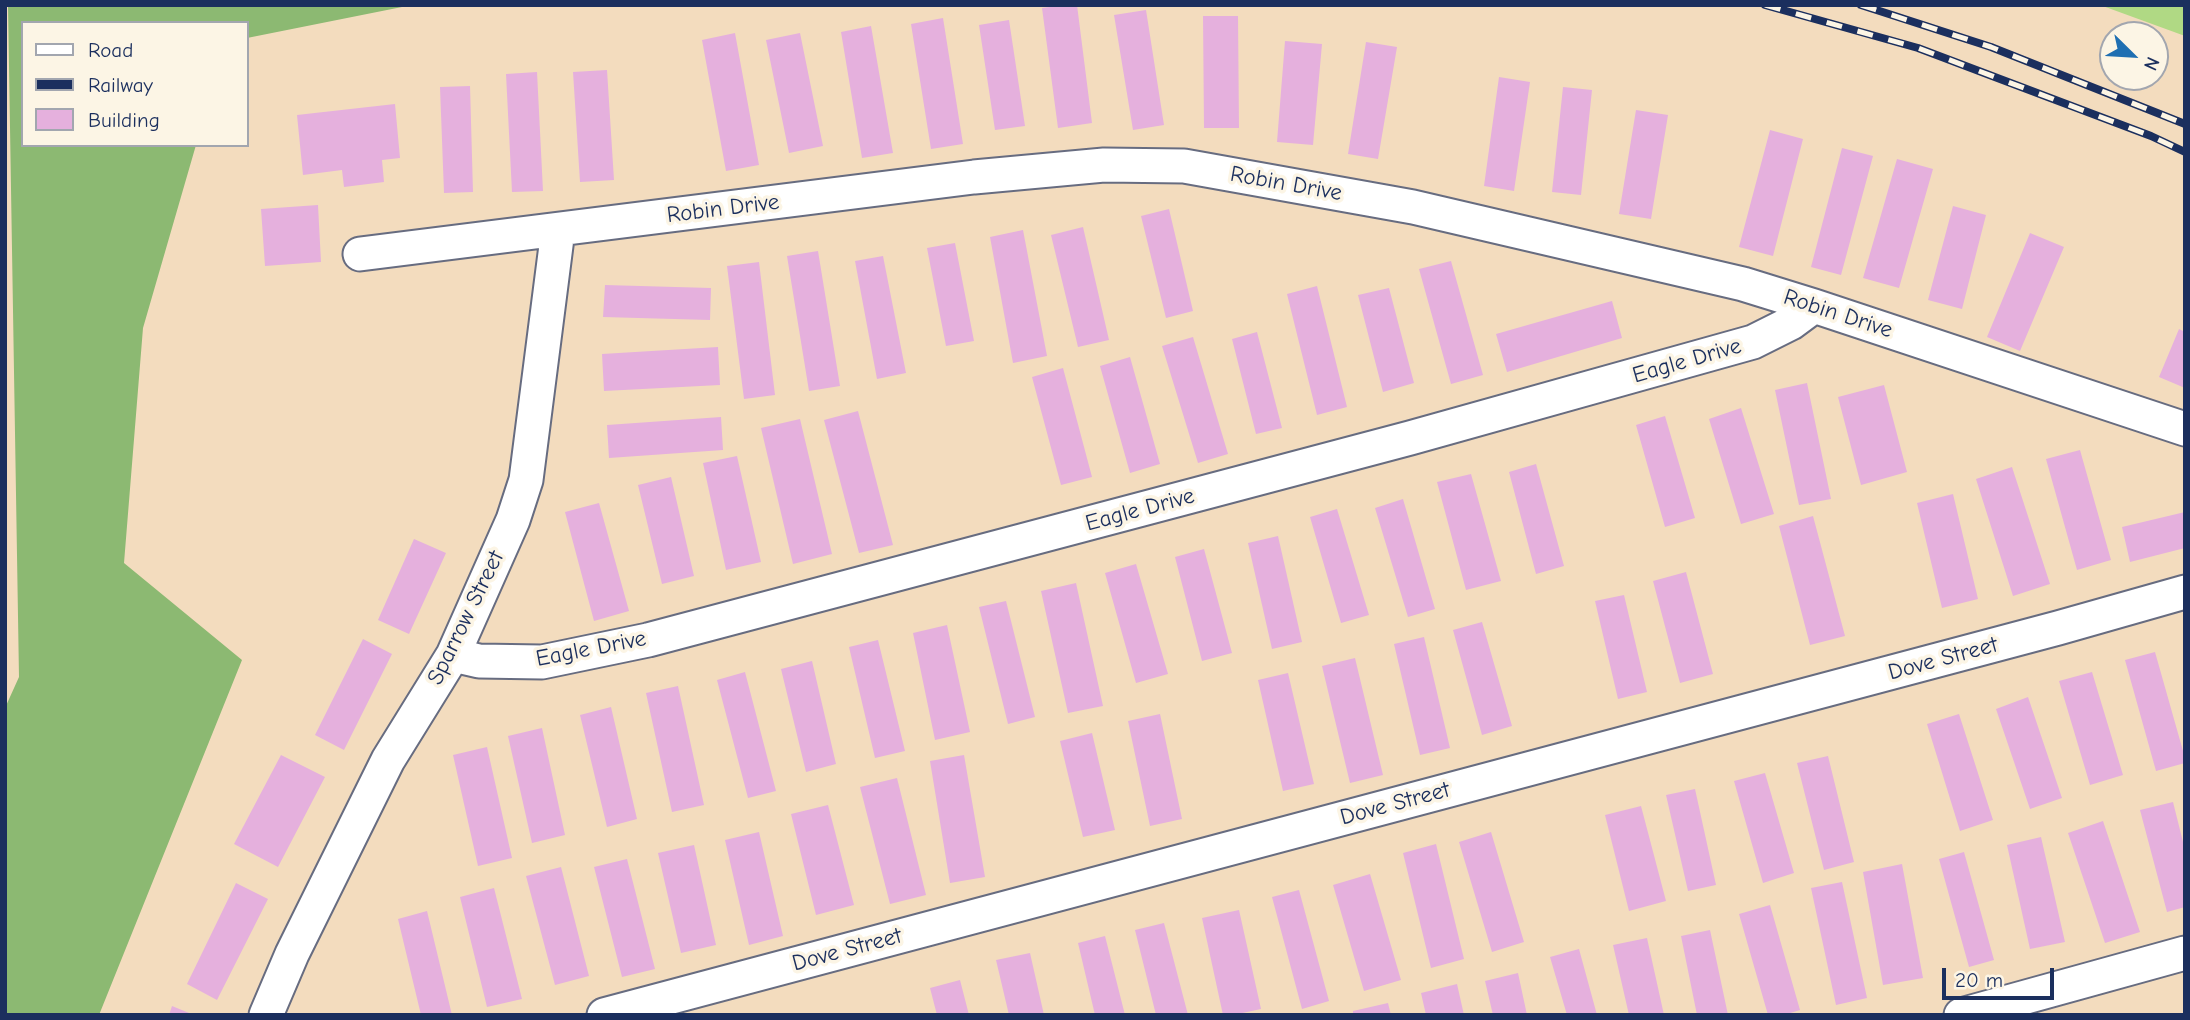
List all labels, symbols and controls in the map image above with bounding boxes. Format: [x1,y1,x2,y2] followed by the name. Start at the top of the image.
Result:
[21,21,248,147] legend
[2099,21,2169,91] north arrow
[88,38,133,62] text: Road
[2139,54,2164,74] text: N
[88,73,153,97] text: Railway
[88,108,160,132] text: Building
[1228,161,1344,207] street label: Robin Drive
[665,188,781,230] street label: Robin Drive
[1780,283,1896,345] street label: Robin Drive
[1630,332,1744,390] street label: Eagle Drive
[1082,482,1198,538] street label: Eagle Drive
[422,546,510,690] street label: Sparrow Street
[534,625,648,673] street label: Eagle Drive
[1885,631,2001,687] street label: Dove Street
[1337,776,1453,832] street label: Dove Street
[789,922,905,978] street label: Dove Street
[1945,954,2057,998] scale bar
[1955,968,2003,992] text: 20 m

